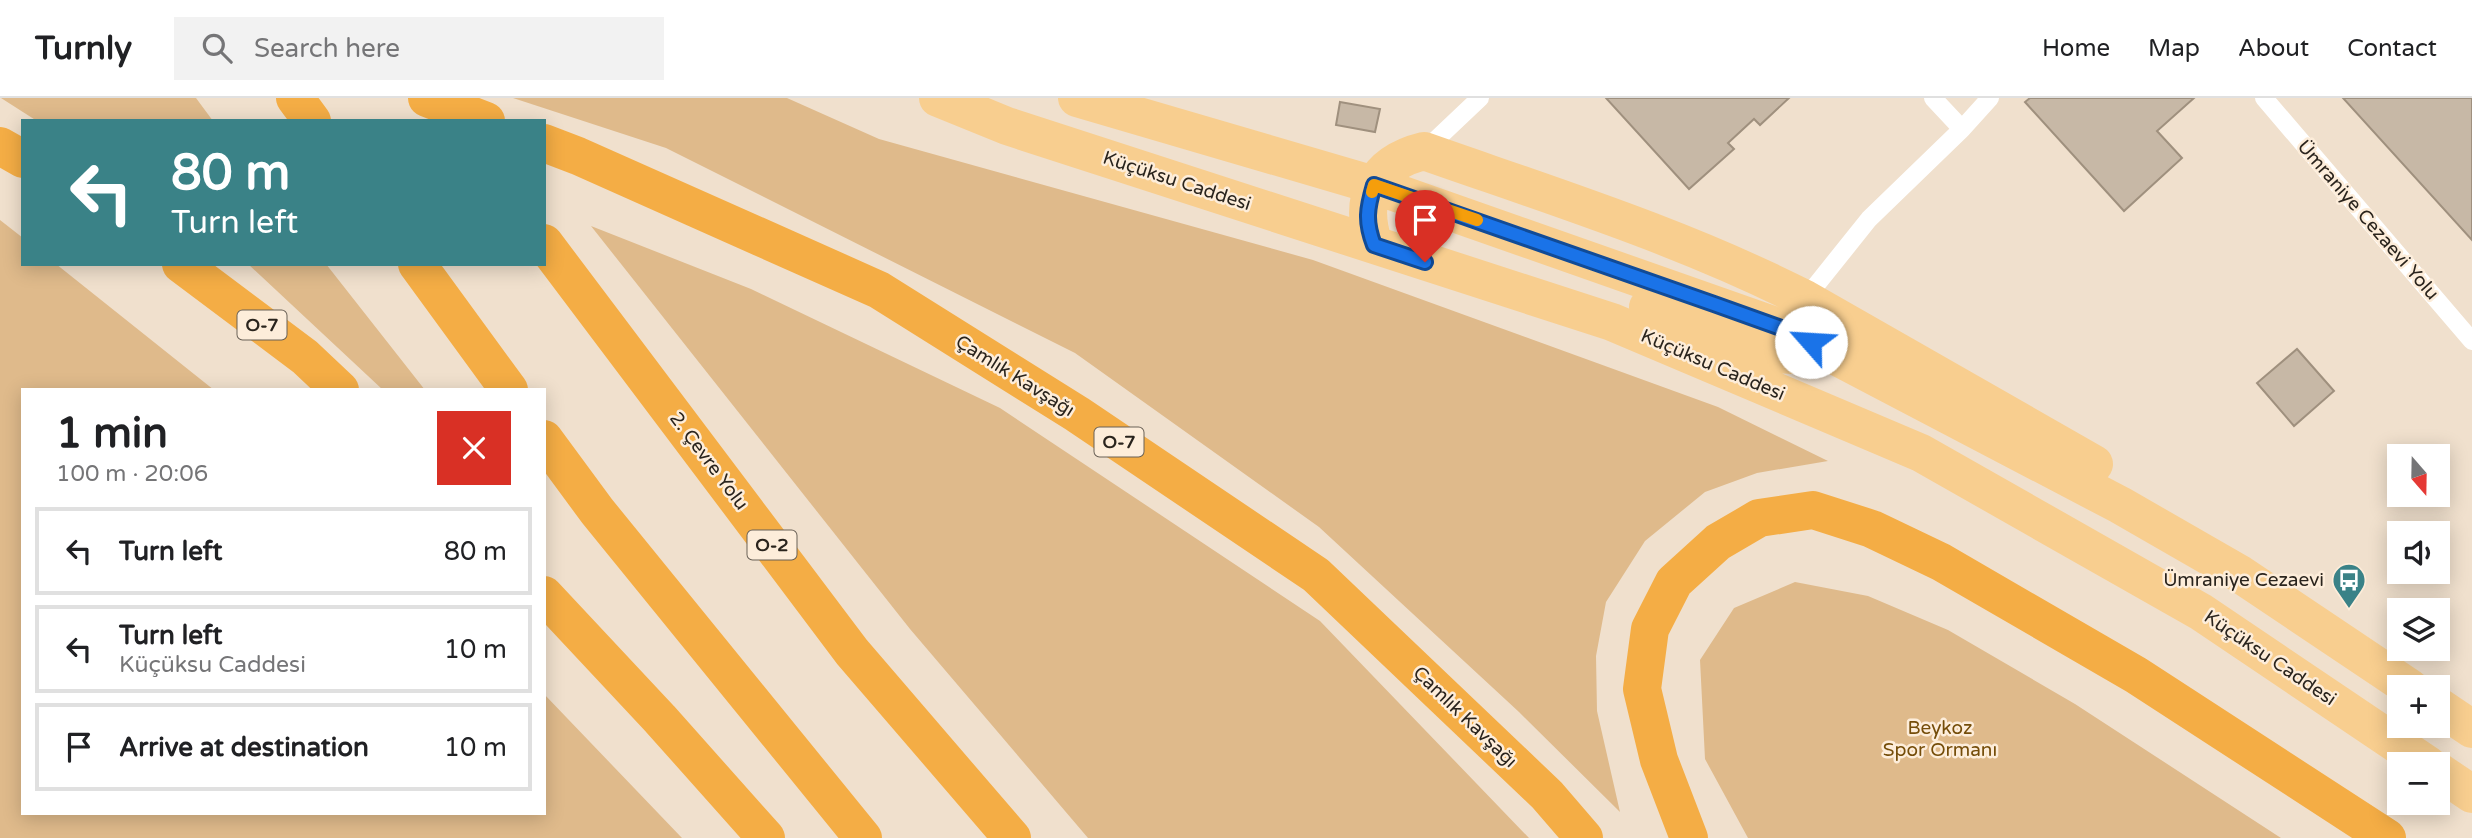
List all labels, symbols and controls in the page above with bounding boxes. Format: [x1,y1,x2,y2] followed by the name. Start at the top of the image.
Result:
[174,17,664,80] search box
[35,29,132,68] text: Turnly
[198,29,236,67] icon: search
[254,33,400,64] text: Search here
[2042,34,2110,63] text: Home
[2148,34,2200,63] text: Map
[2238,34,2309,63] text: About
[2347,34,2437,63] text: Contact
[2293,136,2443,304] street label: Ümraniye Cezaevi Yolu
[171,144,290,203] text: 80 m
[56,147,147,238] icon: left
[1100,147,1254,215] street label: Küçüksu Caddesi
[1395,190,1455,262] pin
[1406,201,1444,239] icon: arrive
[171,204,298,242] text: Turn left
[1774,305,1848,379] position arrow
[238,310,286,340] road number: O-7
[1638,325,1788,405] street label: Küçüksu Caddesi
[952,331,1078,421] street label: Çamlık Kavşağı
[56,408,168,459] text: 1 min
[665,408,753,514] street label: 2. Çevre Yolu
[437,411,511,485] button: close
[1094,428,1144,456] road number: O-7
[2387,444,2450,508] north arrow
[2387,444,2450,815] map controls
[56,460,208,488] text: 100 m · 20:06
[2387,521,2450,584] button: sound
[748,530,796,560] road number: O-2
[60,532,98,570] icon: left
[119,536,222,567] text: Turn left
[444,536,507,567] text: 80 m
[2330,561,2368,610] bus stop icon: Ümraniye Cezaevi
[2163,569,2324,591] place label: Ümraniye Cezaevi
[2387,598,2450,661] button: layers
[2200,606,2340,710] street label: Küçüksu Caddesi
[119,620,222,651] text: Turn left
[60,630,98,668] icon: left
[444,634,507,665] text: 10 m
[119,651,306,679] text: Küçüksu Caddesi
[1408,662,1522,772] street label: Çamlık Kavşağı
[2387,675,2450,738] button: +
[1883,717,1997,761] park label: Beykoz Spor Ormanı
[60,728,98,766] icon: arrive
[119,732,369,763] text: Arrive at destination
[444,732,507,763] text: 10 m
[2387,752,2450,815] button: −

